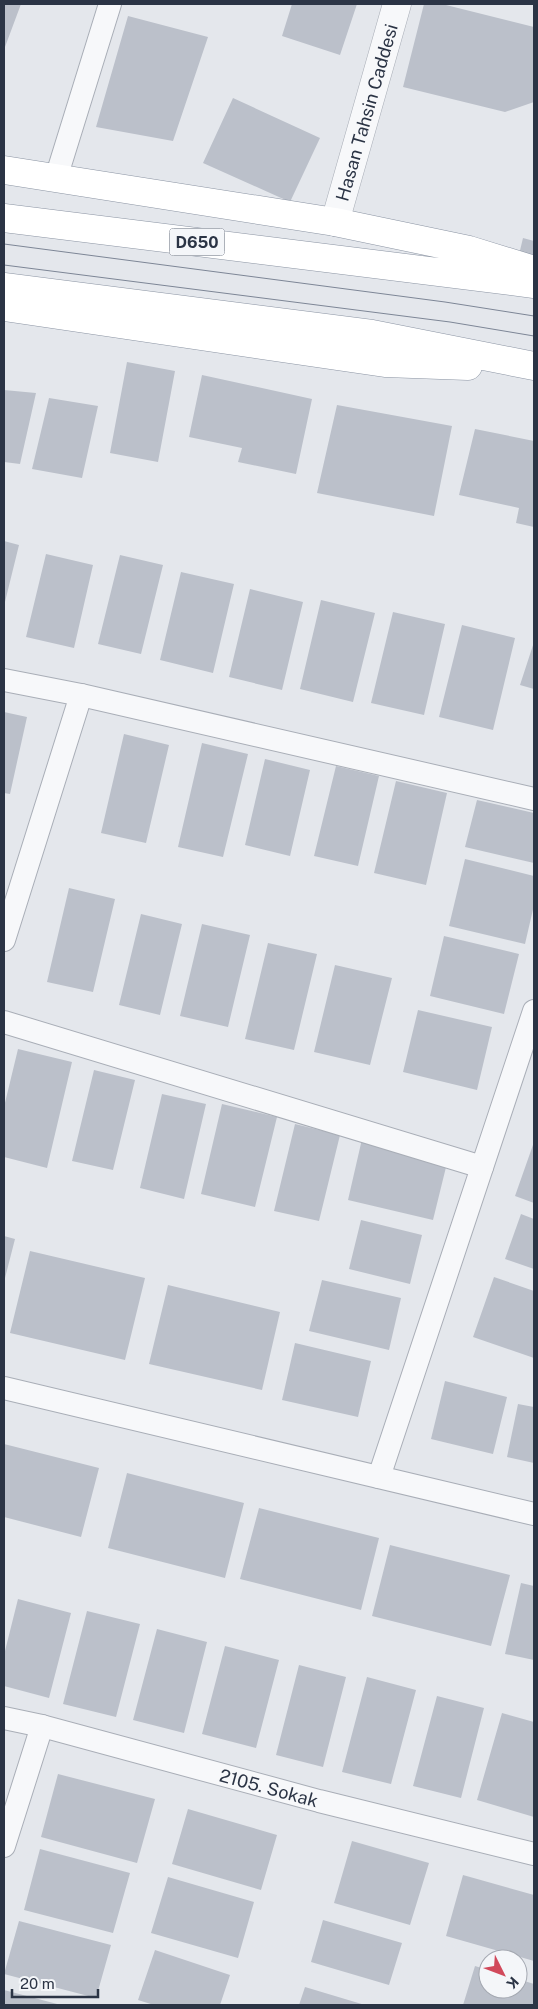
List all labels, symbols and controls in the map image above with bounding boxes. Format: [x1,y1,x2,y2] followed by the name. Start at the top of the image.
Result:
[331,21,401,203] street label: Hasan Tahsin Caddesi
[170,228,224,256] road number: D650
[217,1764,321,1811] street label: 2105. Sokak
[478,1949,528,1999] north arrow
[12,1966,99,1998] scale bar
[503,1974,522,1992] text: K
[20,1975,55,1992] text: 20 m

